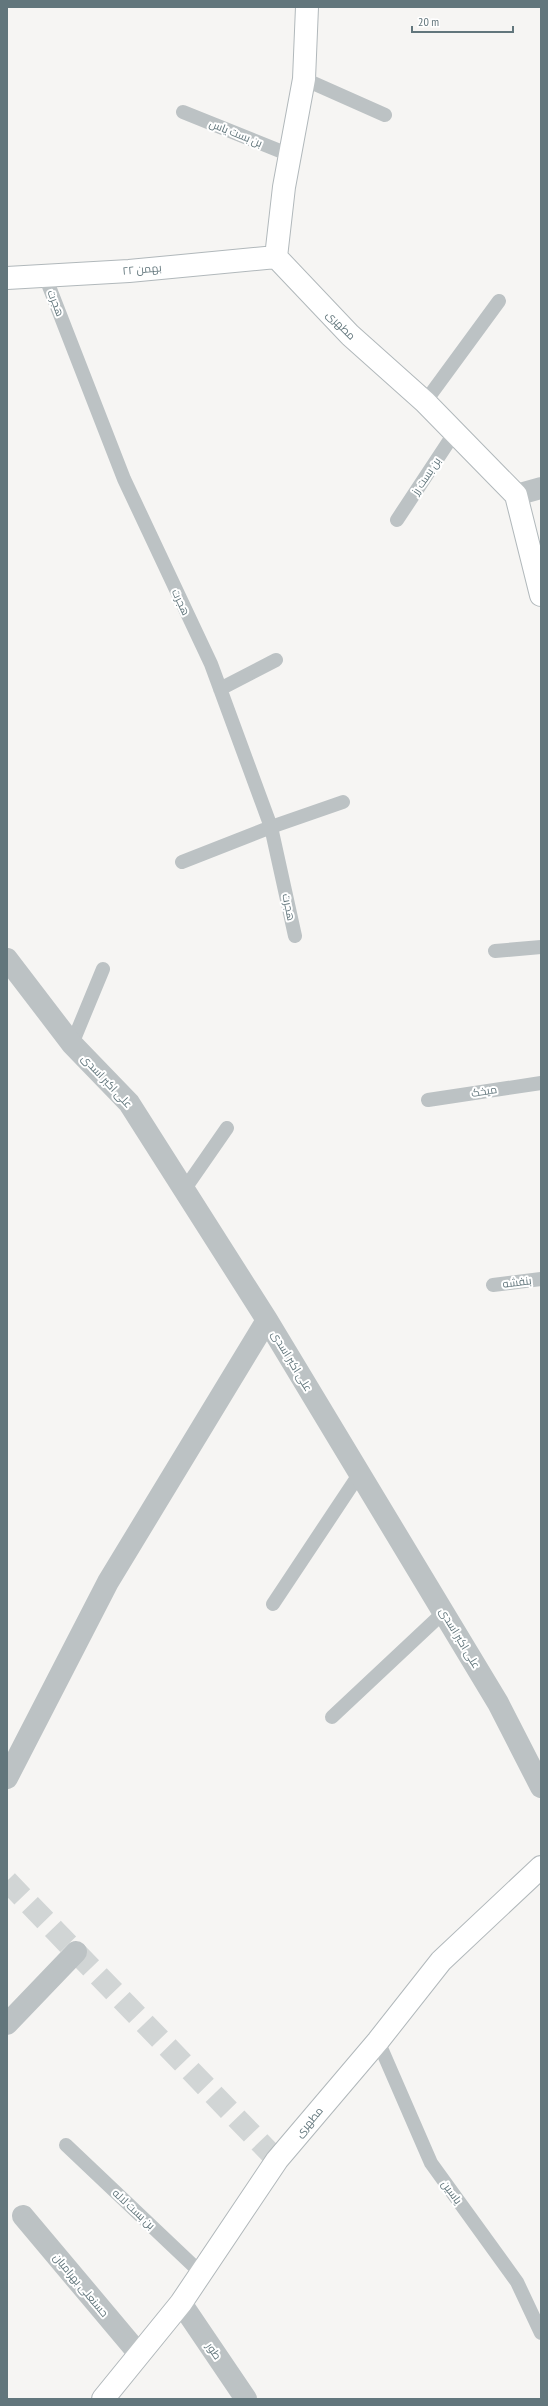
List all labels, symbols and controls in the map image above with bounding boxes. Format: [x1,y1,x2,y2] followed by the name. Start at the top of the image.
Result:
[412,8,513,34] scale bar
[418,14,439,29] text: 20 m
[207,116,265,150] street label: بن بست یاس
[122,260,162,278] street label: ۲۲ بهمن
[45,288,67,318] street label: هجرت
[323,307,359,343] street label: مطهری
[408,454,444,498] street label: بن بست رز
[169,587,193,617] street label: هجرت
[279,892,299,922] street label: هجرت
[79,1051,135,1111] street label: علی اکبر اسدی
[470,1082,498,1100] street label: میخک
[502,1273,532,1291] street label: بنفشه
[268,1328,316,1394] street label: علی اکبر اسدی
[436,1605,484,1671] street label: علی اکبر اسدی
[292,2104,326,2140] street label: مطهری
[439,2177,465,2207] street label: یاسین
[110,2186,158,2232] street label: بن بست لاله
[50,2250,112,2320] street label: حسنعلی بهرامیان
[203,2339,225,2362] street label: طور

